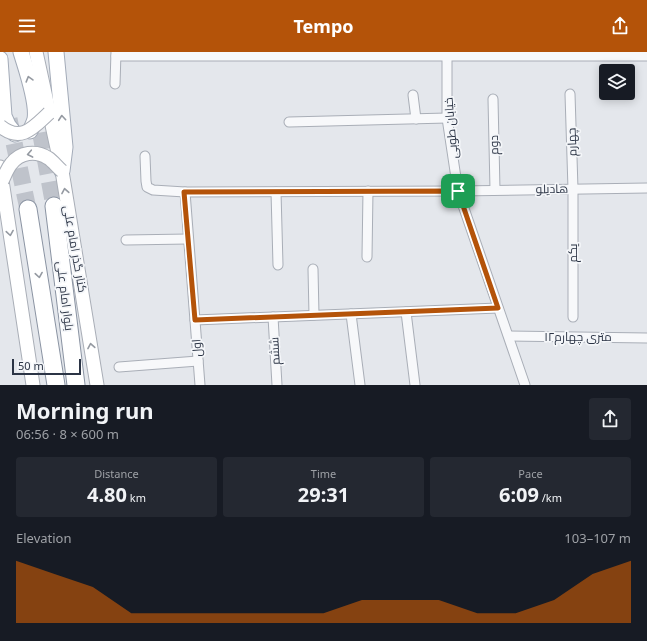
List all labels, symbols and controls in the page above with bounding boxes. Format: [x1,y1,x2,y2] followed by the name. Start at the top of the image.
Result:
[293,14,354,38] text: Tempo
[16,15,38,37] icon: menu
[609,15,631,37] icon: share
[599,64,635,100] map controls
[599,64,635,100] button: layers
[25,76,34,83] one-way arrow
[439,97,462,159] street label: خیابان طوبی
[58,115,67,121] one-way arrow
[563,127,581,157] street label: چهارم
[485,135,502,155] street label: دوم
[26,149,33,157] one-way arrow
[441,174,475,208] pin
[447,180,469,202] icon: arrive
[535,180,568,197] street label: هادیلو
[61,188,70,194] one-way arrow
[59,204,92,294] street label: کنار گذر امام علی
[5,230,14,236] one-way arrow
[564,243,581,263] street label: یکم
[53,260,78,332] street label: بلوار امام علی
[34,272,43,278] one-way arrow
[544,328,612,346] street label: ۱۲متری چهارم
[265,336,284,366] street label: ششم
[187,339,206,357] street label: اول
[87,343,96,350] one-way arrow
[12,357,81,376] scale bar
[18,358,44,373] text: 50 m
[16,395,154,425] text: Morning run
[589,398,631,440] button: share
[16,425,119,443] text: 06:56 · 8 × 600 m
[94,466,139,481] text: Distance
[311,466,336,481] text: Time
[518,466,543,481] text: Pace
[87,481,127,508] text: 4.80
[298,481,349,508] text: 29:31
[499,481,539,508] text: 6:09
[127,490,146,505] text: km
[539,490,562,505] text: /km
[16,529,72,547] text: Elevation
[564,529,631,547] text: 103–107 m

